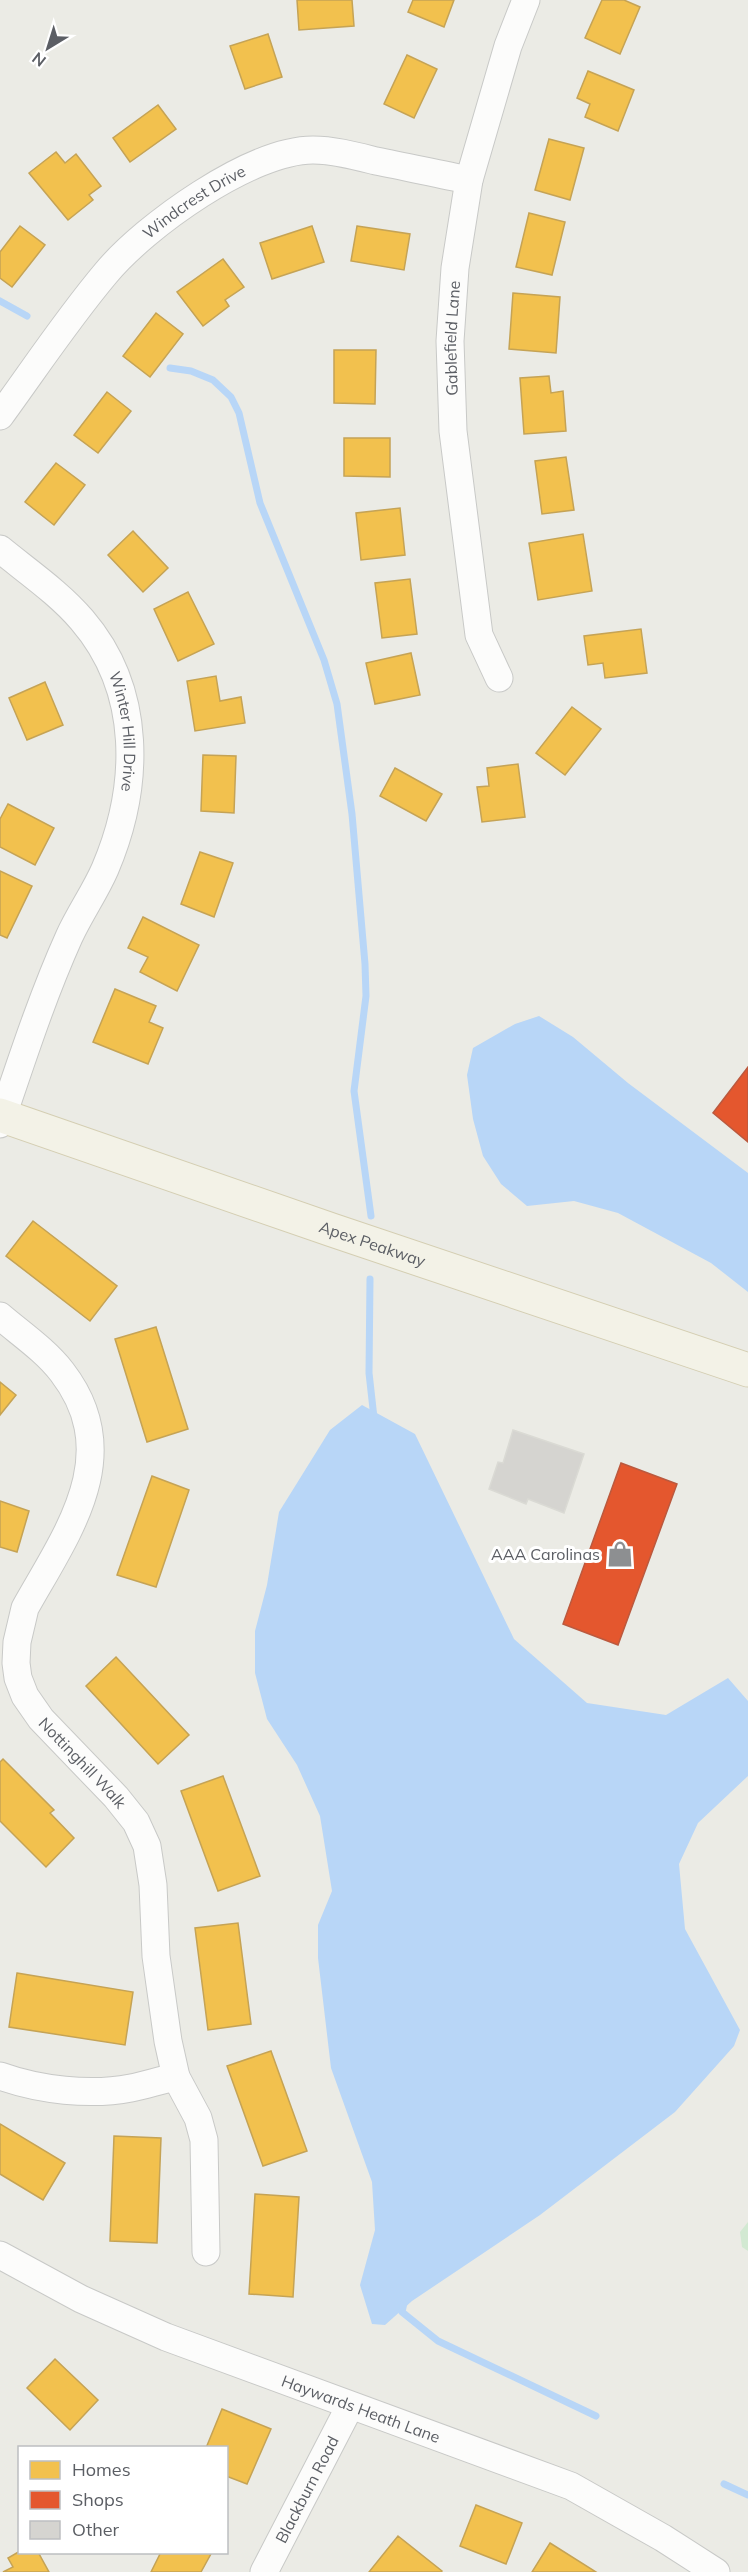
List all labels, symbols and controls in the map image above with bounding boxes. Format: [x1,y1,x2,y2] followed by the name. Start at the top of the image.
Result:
[18,18,78,78] north arrow
[28,48,50,71] text: N
[138,161,249,243] street label: Windcrest Drive
[440,280,464,396] street label: Gablefield Lane
[105,669,140,793] street label: Winter Hill Drive
[317,1216,429,1271] street label: Apex Peakway
[605,1539,635,1569] shop icon: AAA Carolinas
[491,1544,600,1564] place label: AAA Carolinas
[35,1713,131,1813] street label: Nottinghill Walk
[279,2370,443,2447] street label: Haywards Heath Lane
[271,2432,343,2546] street label: Blackburn Road
[18,2446,228,2554] legend
[72,2458,131,2481] text: Homes
[72,2488,124,2511] text: Shops
[72,2518,120,2541] text: Other

